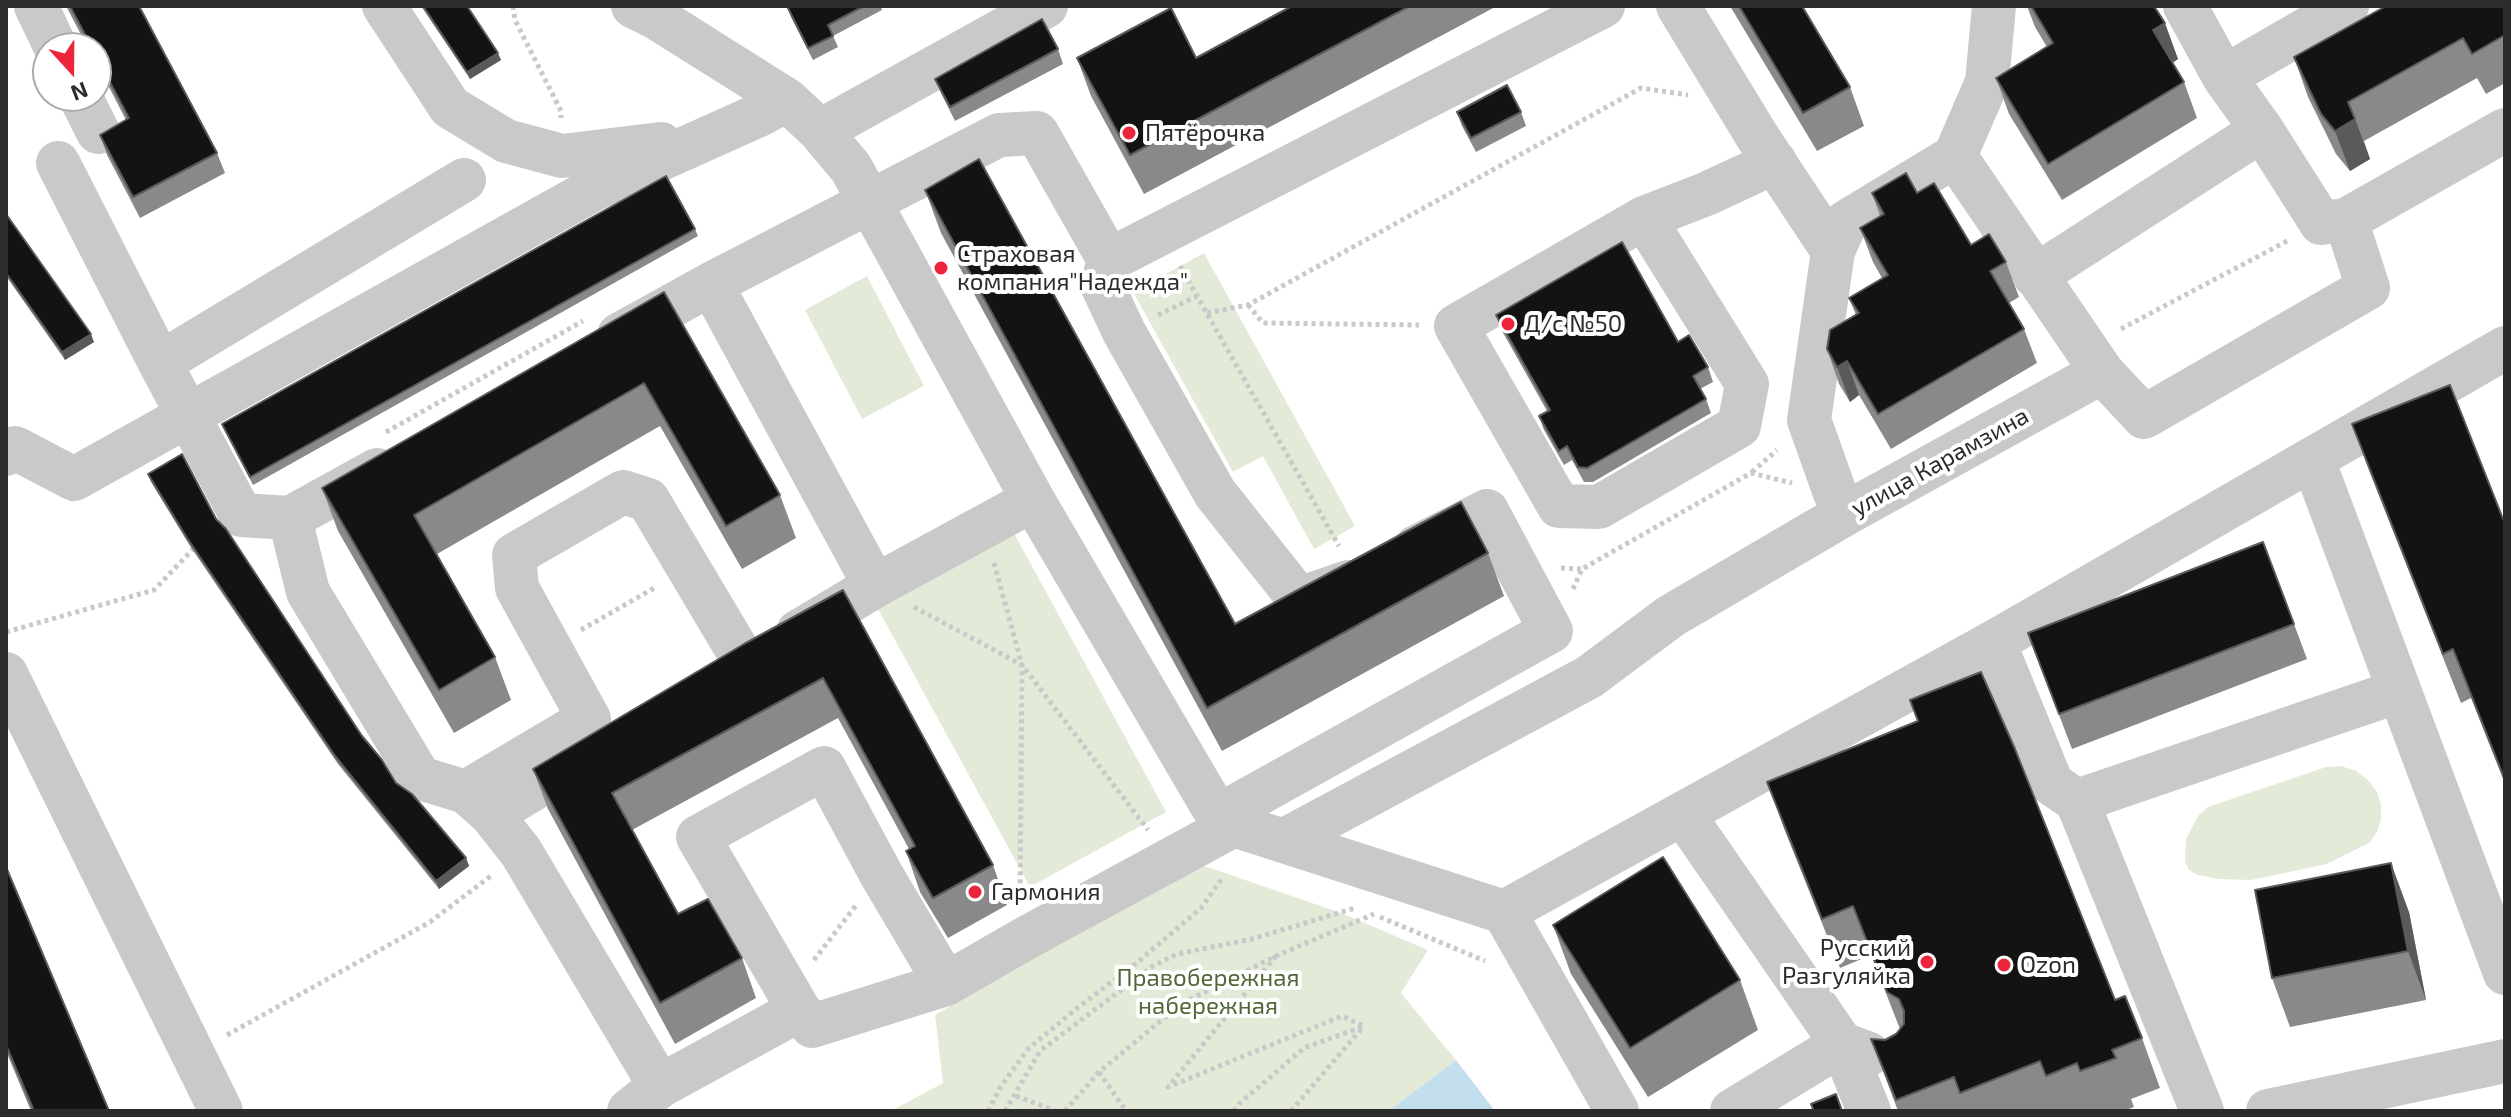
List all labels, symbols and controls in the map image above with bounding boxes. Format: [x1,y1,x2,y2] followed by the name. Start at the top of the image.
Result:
[32,32,112,112] north arrow
[68,78,92,108] text: N
[1145,119,1265,147] place label: Пятёрочка
[1120,124,1138,142] marker: Пятёрочка
[957,240,1188,296] place label: Страховая компания"Надежда"
[932,259,950,277] marker: Страховая компания"Надежда"
[1524,310,1622,338] place label: Д/с №50
[1499,315,1517,333] marker: Д/с №50
[1846,401,2034,523] street label: улица Карамзина
[991,878,1101,906] place label: Гармония
[966,883,984,901] marker: Гармония
[1782,934,1911,990] place label: Русский Разгуляйка
[2020,951,2076,979] place label: Ozon
[1918,953,1936,971] marker: Русский Разгуляйка
[1995,956,2013,974] marker: Ozon
[1117,964,1299,1020] park label: Правобережная набережная

